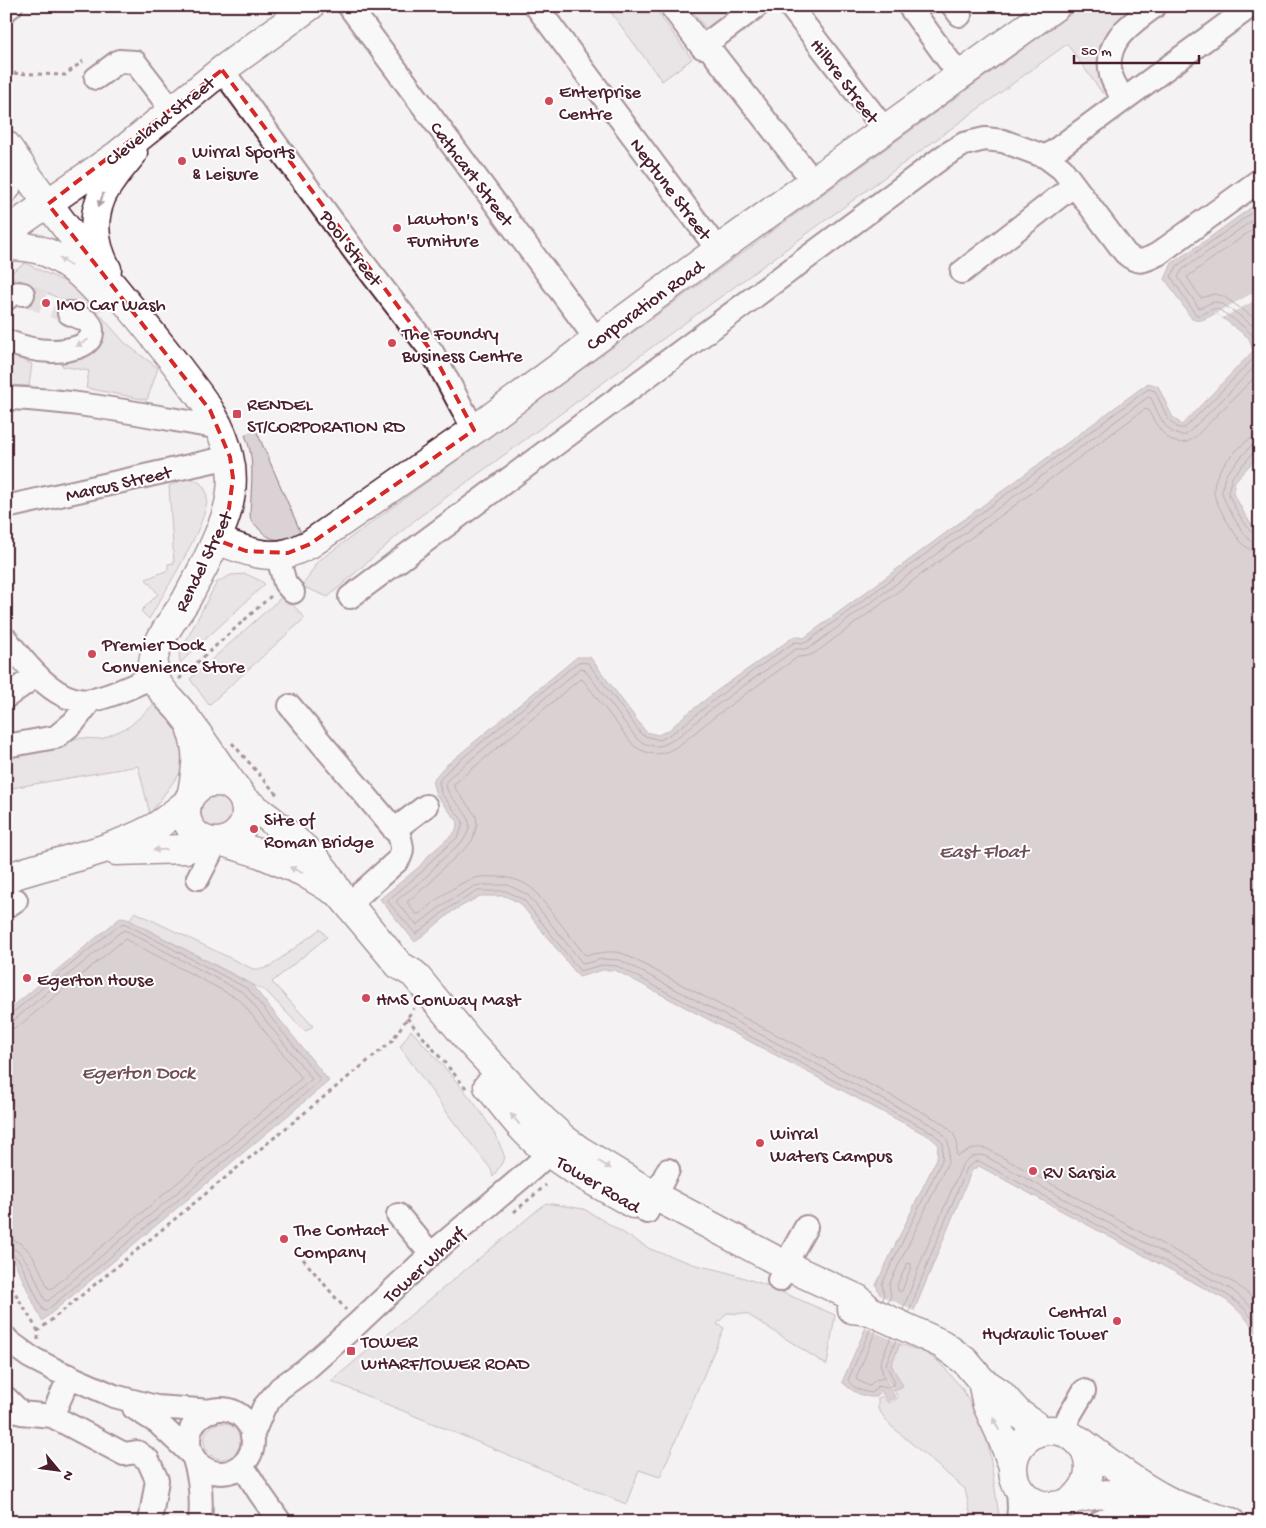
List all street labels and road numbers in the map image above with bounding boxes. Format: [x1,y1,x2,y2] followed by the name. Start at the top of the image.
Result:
[804,35,884,131] street label: Hilbre Street
[102,72,222,173] street label: Cleveland Street
[423,118,518,234] street label: Cathcart Street
[623,134,717,248] street label: Neptune Street
[312,206,387,294] street label: Pool Street
[583,255,711,357] street label: Corporation Road
[64,462,176,509] street label: Marcus Street
[171,506,240,617] street label: Rendel Street
[550,1151,645,1221] street label: Tower Road
[379,1222,473,1310] street label: Tower Wharf

